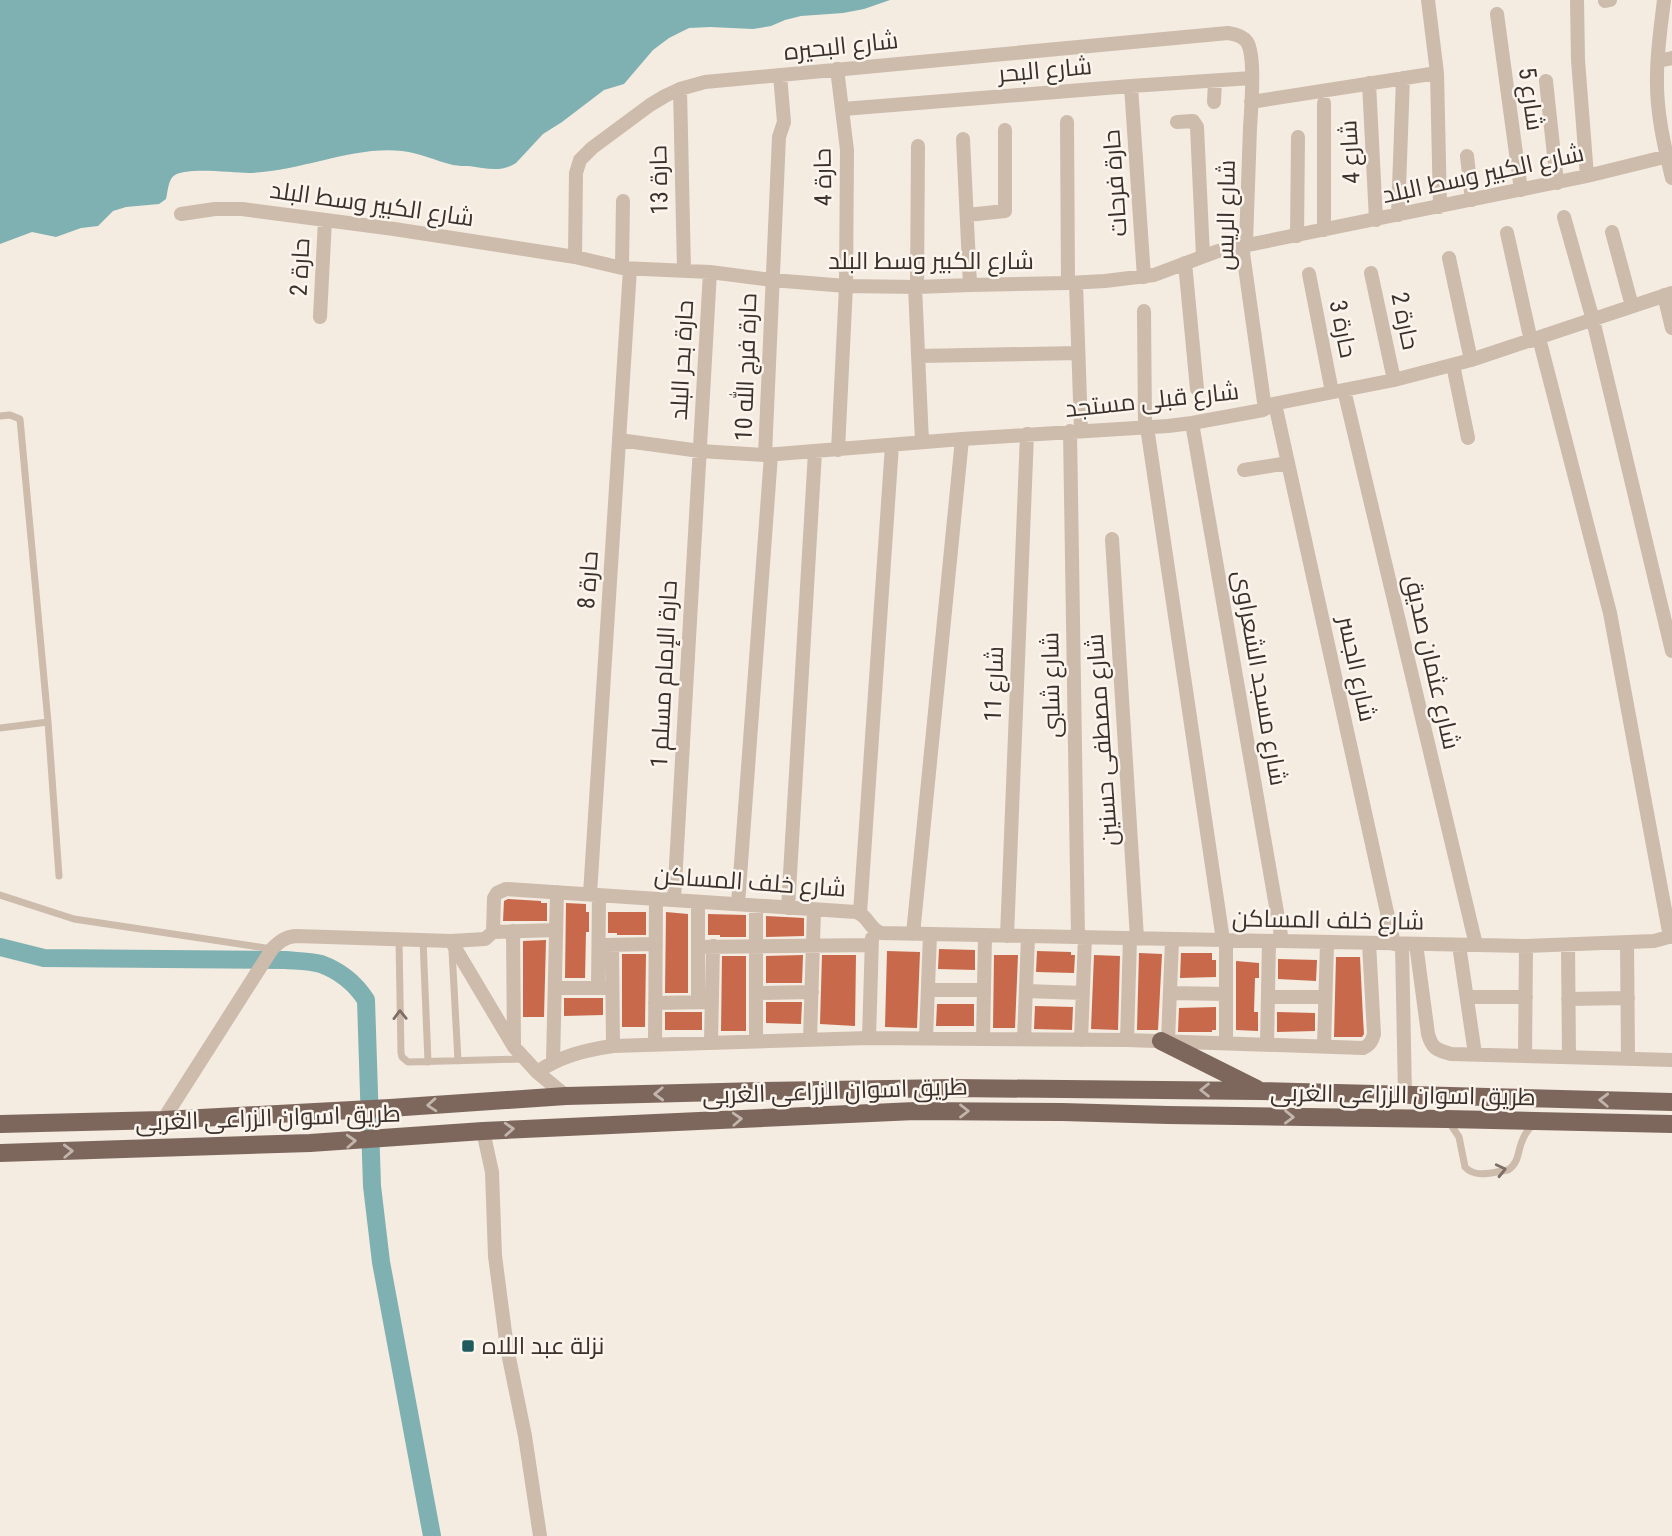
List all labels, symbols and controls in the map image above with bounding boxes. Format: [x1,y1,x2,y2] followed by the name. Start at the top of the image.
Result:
[782,26,900,68] street label: شارع البحيره
[995,52,1093,90] street label: شارع البحر
[1511,65,1549,133] street label: شارع 5
[1334,119,1368,185] street label: شارع 4
[1097,128,1133,238] street label: حارة فرحات
[1380,139,1587,211] street label: شارع الكبير وسط البلد
[644,145,674,215] street label: حارة 13
[808,148,838,206] street label: حارة 4
[1211,160,1243,271] street label: شارع الريس
[268,176,476,234] street label: شارع الكبير وسط البلد
[284,237,316,297] street label: حارة 2
[828,247,1034,277] street label: شارع الكبير وسط البلد
[1385,290,1425,352] street label: حارة 2
[727,292,765,442] street label: حارة فرج الله 10
[1324,298,1362,360] street label: حارة 3
[665,299,699,421] street label: حارة بحر البلد
[1064,377,1241,425] street label: شارع قبلى مستجد
[572,550,604,610] street label: حارة 8
[1225,568,1293,788] street label: شارع مسجد الشعراوى
[1396,572,1466,753] street label: شارع عثمان صديق
[645,580,685,769] street label: حارة الإمام مسلم 1
[1330,612,1382,725] street label: شارع الجسر
[1036,632,1068,738] street label: شارع شلبى
[1081,633,1125,847] street label: شارع مصطفى حسنين
[979,646,1011,722] street label: شارع 11
[653,861,847,905] street label: شارع خلف المساكن
[1232,904,1424,938] street label: شارع خلف المساكن
[392,1009,408,1020] one-way arrow
[702,1072,968,1111] street label: طريق اسوان الزراعى الغربى
[1270,1079,1536,1112] street label: طريق اسوان الزراعى الغربى
[1199,1082,1210,1098] one-way arrow
[653,1086,664,1101] one-way arrow
[1598,1093,1609,1108] one-way arrow
[426,1097,437,1112] one-way arrow
[135,1099,401,1138] street label: طريق اسوان الزراعى الغربى
[959,1103,970,1119] one-way arrow
[1285,1109,1295,1125] one-way arrow
[731,1111,742,1126] one-way arrow
[504,1122,515,1137] one-way arrow
[346,1133,357,1148] one-way arrow
[63,1143,74,1158] one-way arrow
[1495,1163,1507,1178] one-way arrow
[482,1332,604,1360] place label: نزلة عبد اللاه
[460,1338,476,1354] marker: نزلة عبد اللاه

